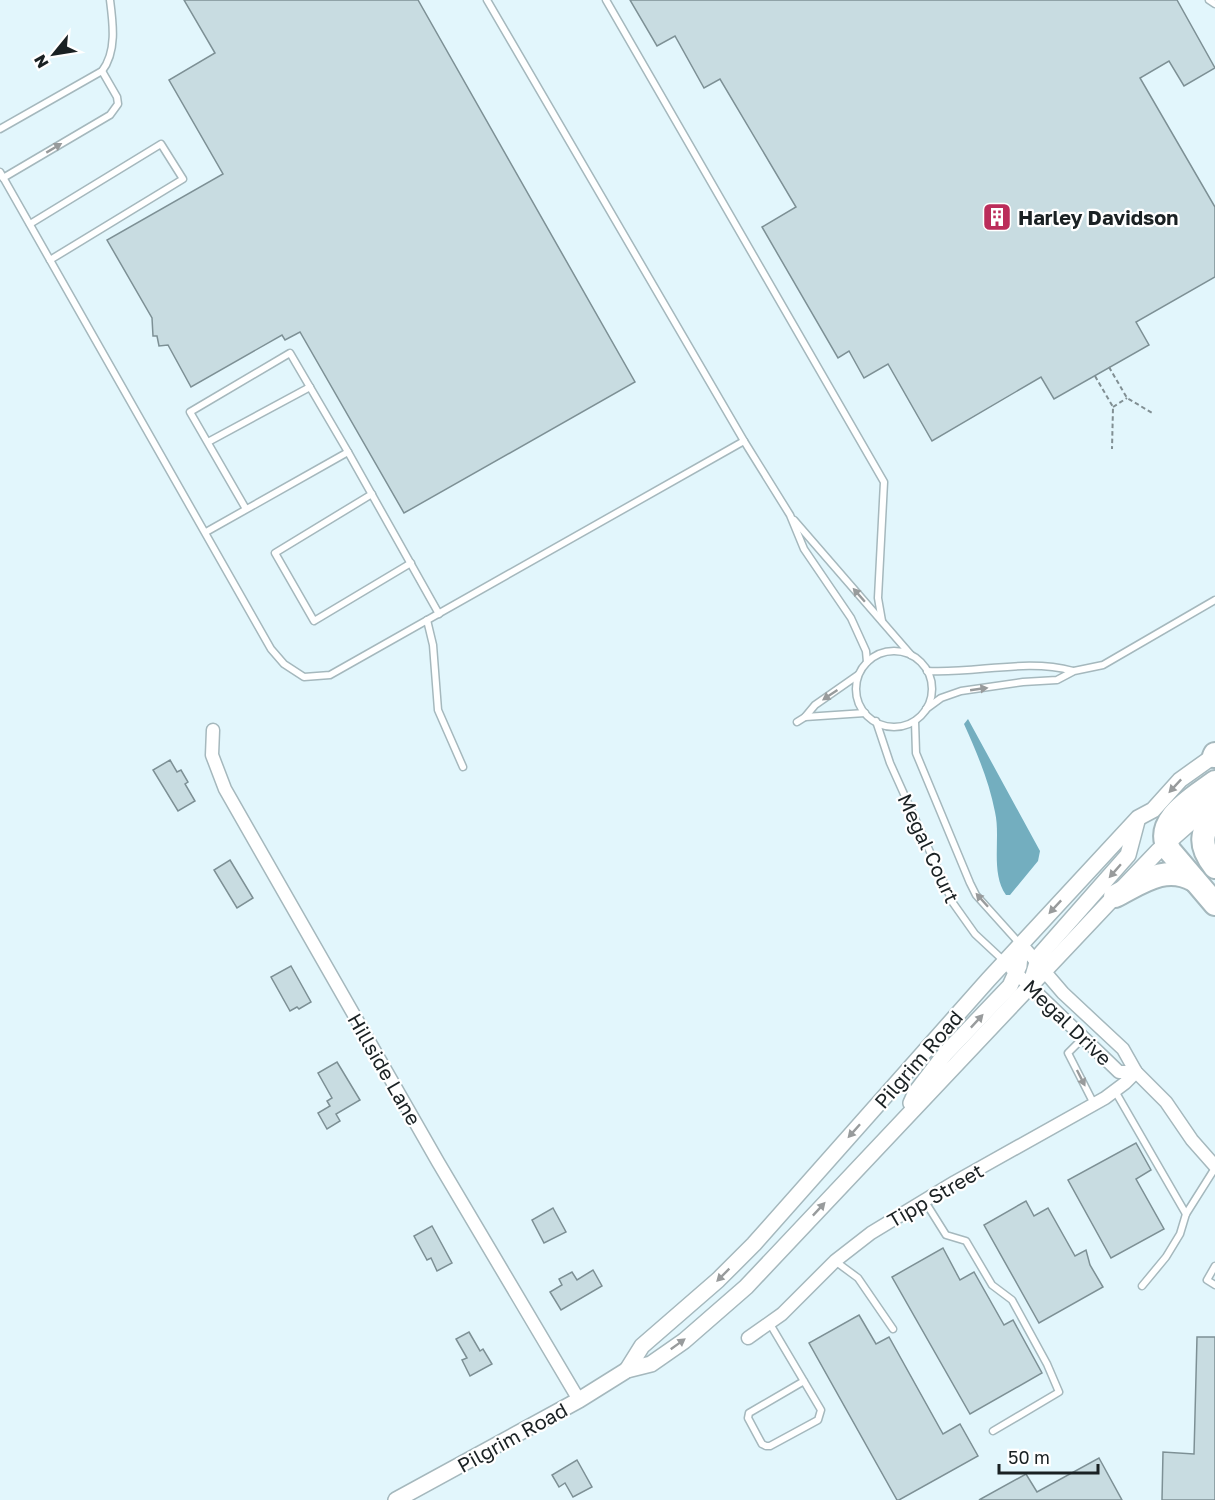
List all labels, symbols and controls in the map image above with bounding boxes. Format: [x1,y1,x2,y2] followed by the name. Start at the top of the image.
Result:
[24,24,84,84] north arrow
[29,51,53,72] text: N
[46,143,62,154] one-way arrow
[981,201,1013,233] building icon: Harley Davidson
[1018,205,1178,229] place label: Harley Davidson
[853,588,866,603] one-way arrow
[970,684,989,693] one-way arrow
[822,689,838,700] one-way arrow
[1168,779,1182,794] one-way arrow
[893,790,965,906] street label: Megal Court
[1109,863,1122,878] one-way arrow
[975,893,989,908] one-way arrow
[1048,899,1062,913] one-way arrow
[1019,974,1117,1070] street label: Megal Drive
[869,1005,967,1113] street label: Pilgrim Road
[343,1009,427,1129] street label: Hillside Lane
[970,1013,984,1028] one-way arrow
[1076,1069,1086,1087] one-way arrow
[848,1123,861,1138] one-way arrow
[883,1158,987,1232] street label: Tipp Street
[811,1203,825,1217] one-way arrow
[716,1268,730,1283] one-way arrow
[671,1339,686,1351] one-way arrow
[453,1397,571,1477] street label: Pilgrim Road
[999,1437,1098,1475] scale bar
[1008,1446,1050,1468] text: 50 m

